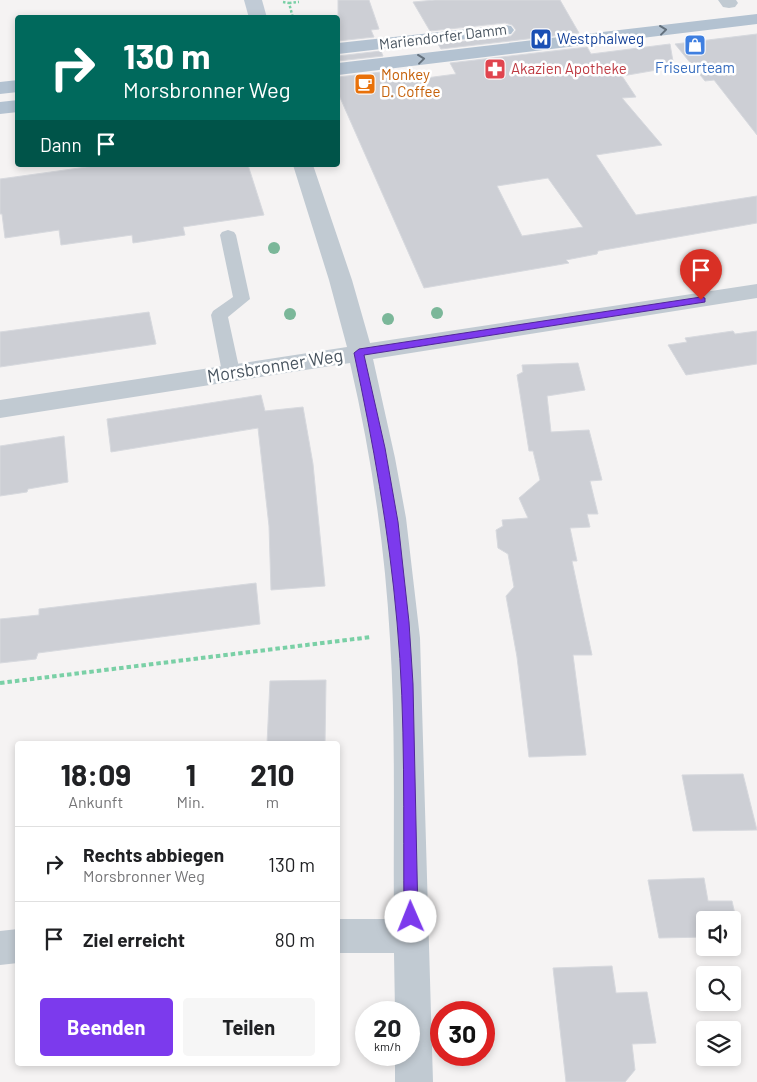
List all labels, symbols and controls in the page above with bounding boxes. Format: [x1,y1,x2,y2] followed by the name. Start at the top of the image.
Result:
[378,19,508,53] street label: Mariendorfer Damm
[660,25,668,36] one-way arrow
[529,27,553,51] metro station icon: Westphalweg
[557,29,644,47] place label: Westphalweg
[683,33,707,57] shop icon: Friseurteam
[123,34,210,76] text: 130 m
[40,35,105,100] icon: right
[417,54,425,65] one-way arrow
[483,57,507,81] pharmacy icon: Akazien Apotheke
[655,58,735,76] place label: Friseurteam
[511,59,627,77] place label: Akazien Apotheke
[381,65,440,100] place label: Monkey D. Coffee
[353,72,377,96] cafe icon: Monkey D. Coffee
[123,76,291,102] text: Morsbronner Weg
[92,130,120,158] icon: arrive
[40,133,82,156] text: Dann
[680,249,722,300] pin
[687,256,715,284] icon: arrive
[205,343,344,387] street label: Morsbronner Weg
[60,756,131,792] text: 18:09
[185,756,196,792] text: 1
[250,756,295,792] text: 210
[68,792,123,811] text: Ankunft
[177,792,205,811] text: Min.
[266,792,279,811] text: m
[83,843,224,866] text: Rechts abbiegen
[40,850,68,878] icon: right
[268,853,315,876] text: 130 m
[83,866,205,885] text: Morsbronner Weg
[384,890,436,942] position arrow
[696,911,741,1066] map controls
[696,911,741,956] button: sound
[40,925,68,953] icon: arrive
[83,928,185,951] text: Ziel erreicht
[275,928,315,951] text: 80 m
[696,966,741,1011] button: search
[40,998,173,1056] button: Beenden
[183,998,315,1056] button: Teilen
[430,1001,495,1066] speed limit sign: 30
[373,1012,402,1042] text: 20
[696,1021,741,1066] button: layers
[374,1039,401,1053] text: km/h

